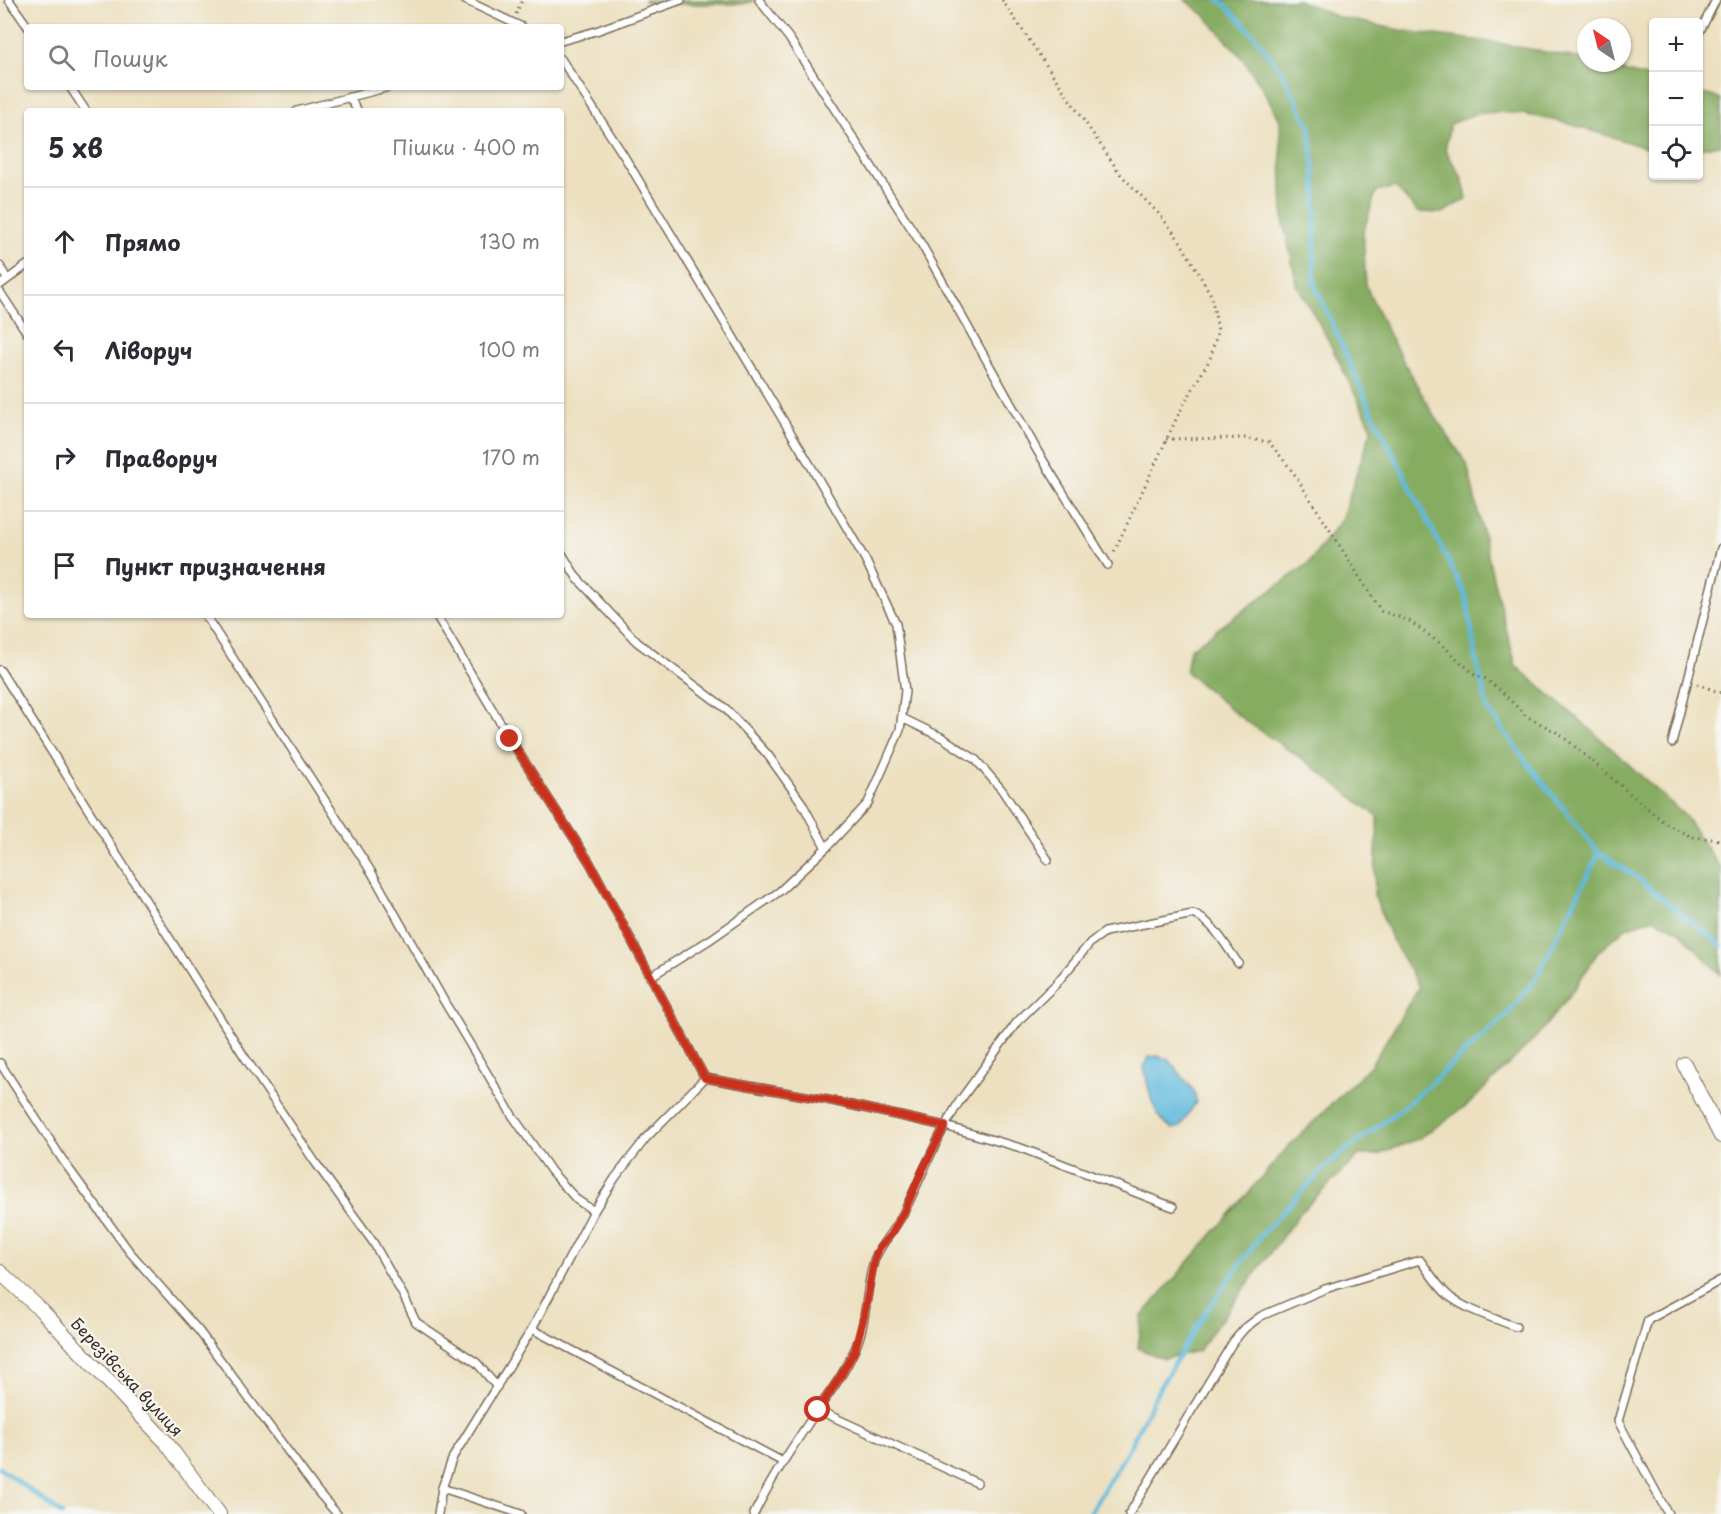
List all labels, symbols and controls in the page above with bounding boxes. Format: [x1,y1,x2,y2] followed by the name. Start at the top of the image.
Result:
[1577,18,1631,72] north arrow
[1649,18,1703,180] map controls
[1649,18,1703,72] button: +
[24,24,564,90] search box
[45,41,78,74] icon: search
[93,41,168,74] text: Пошук
[1649,72,1703,126] button: −
[1649,126,1703,180] button: locate
[48,128,103,167] text: 5 хв
[392,132,540,162] text: Пішки · 400 m
[48,225,81,258] icon: ahead
[105,225,180,258] text: Прямо
[480,226,540,256] text: 130 m
[48,333,81,366] icon: left
[105,333,192,366] text: Ліворуч
[479,334,540,364] text: 100 m
[48,441,81,474] icon: right
[105,441,218,474] text: Праворуч
[482,442,540,472] text: 170 m
[48,549,81,582] icon: arrive
[105,549,326,582] text: Пункт призначення
[496,725,522,751] route end
[66,1311,189,1441] street label: Березівська вулиця
[804,1396,830,1422] route start

